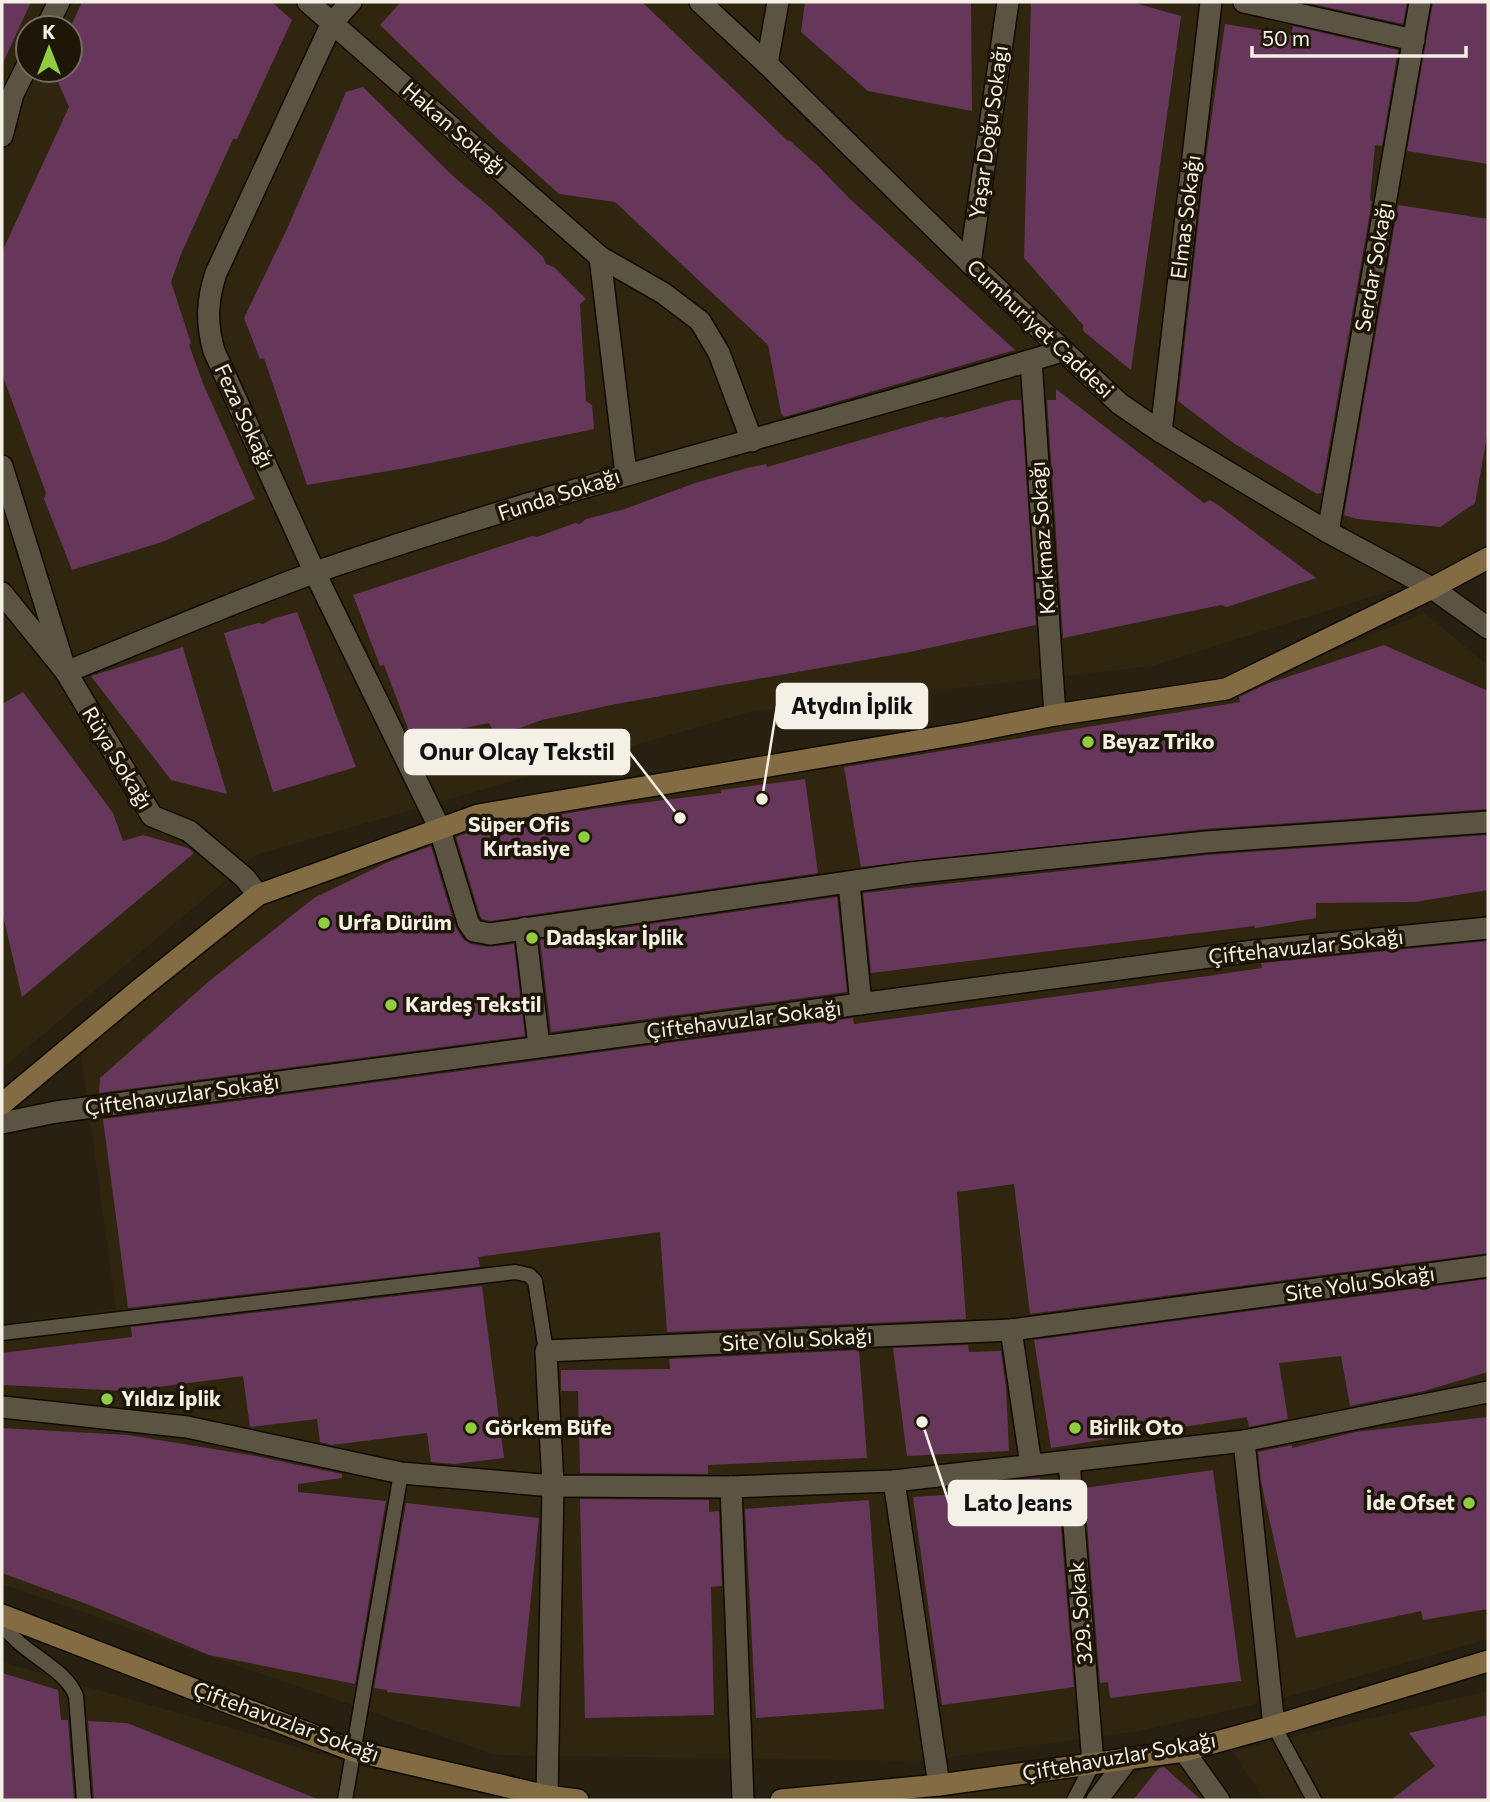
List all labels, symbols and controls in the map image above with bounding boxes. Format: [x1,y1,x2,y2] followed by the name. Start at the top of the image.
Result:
[14,14,84,84] north arrow
[1252,14,1466,58] scale bar
[42,20,56,43] text: K
[1262,25,1310,50] text: 50 m
[963,44,1012,220] street label: Yaşar Doğu Sokağı
[398,76,512,180] street label: Hakan Sokağı
[1165,153,1205,280] street label: Elmas Sokağı
[1349,200,1396,333] street label: Serdar Sokağı
[962,253,1120,402] street label: Cumhuriyet Caddesi
[210,359,280,471] street label: Feza Sokağı
[1024,461,1059,616] street label: Korkmaz Sokağı
[494,462,623,525] street label: Funda Sokağı
[777,684,927,728] callout: Atydın İplik
[791,691,913,719] text: Atydın İplik
[78,701,159,813] street label: Rüya Sokağı
[1102,728,1215,753] place label: Beyaz Triko
[405,730,629,774] callout: Onur Olcay Tekstil
[1080,734,1096,750] marker: Beyaz Triko
[419,737,615,765] text: Onur Olcay Tekstil
[468,811,570,860] place label: Süper Ofis Kırtasiye
[576,829,592,845] marker: Süper Ofis Kırtasiye
[338,909,452,934] place label: Urfa Dürüm
[316,915,332,931] marker: Urfa Dürüm
[1207,923,1405,968] street label: Çiftehavuzlar Sokağı
[546,924,684,949] place label: Dadaşkar İplik
[524,930,540,946] marker: Dadaşkar İplik
[405,991,541,1016] place label: Kardeş Tekstil
[645,994,843,1043] street label: Çiftehavuzlar Sokağı
[383,997,399,1013] marker: Kardeş Tekstil
[83,1067,281,1120] street label: Çiftehavuzlar Sokağı
[1283,1260,1436,1305] street label: Site Yolu Sokağı
[721,1322,873,1355] street label: Site Yolu Sokağı
[121,1385,221,1410] place label: Yıldız İplik
[99,1391,115,1407] marker: Yıldız İplik
[485,1414,612,1439] place label: Görkem Büfe
[1089,1414,1183,1439] place label: Birlik Oto
[463,1420,479,1436] marker: Görkem Büfe
[1067,1420,1083,1436] marker: Birlik Oto
[949,1481,1086,1525] callout: Lato Jeans
[964,1488,1073,1516] text: Lato Jeans
[1366,1489,1455,1514] place label: İde Ofset
[1461,1495,1477,1511] marker: İde Ofset
[1063,1560,1096,1666] street label: 329. Sokak
[190,1675,383,1766] street label: Çiftehavuzlar Sokağı
[1020,1726,1217,1785] street label: Çiftehavuzlar Sokağı

